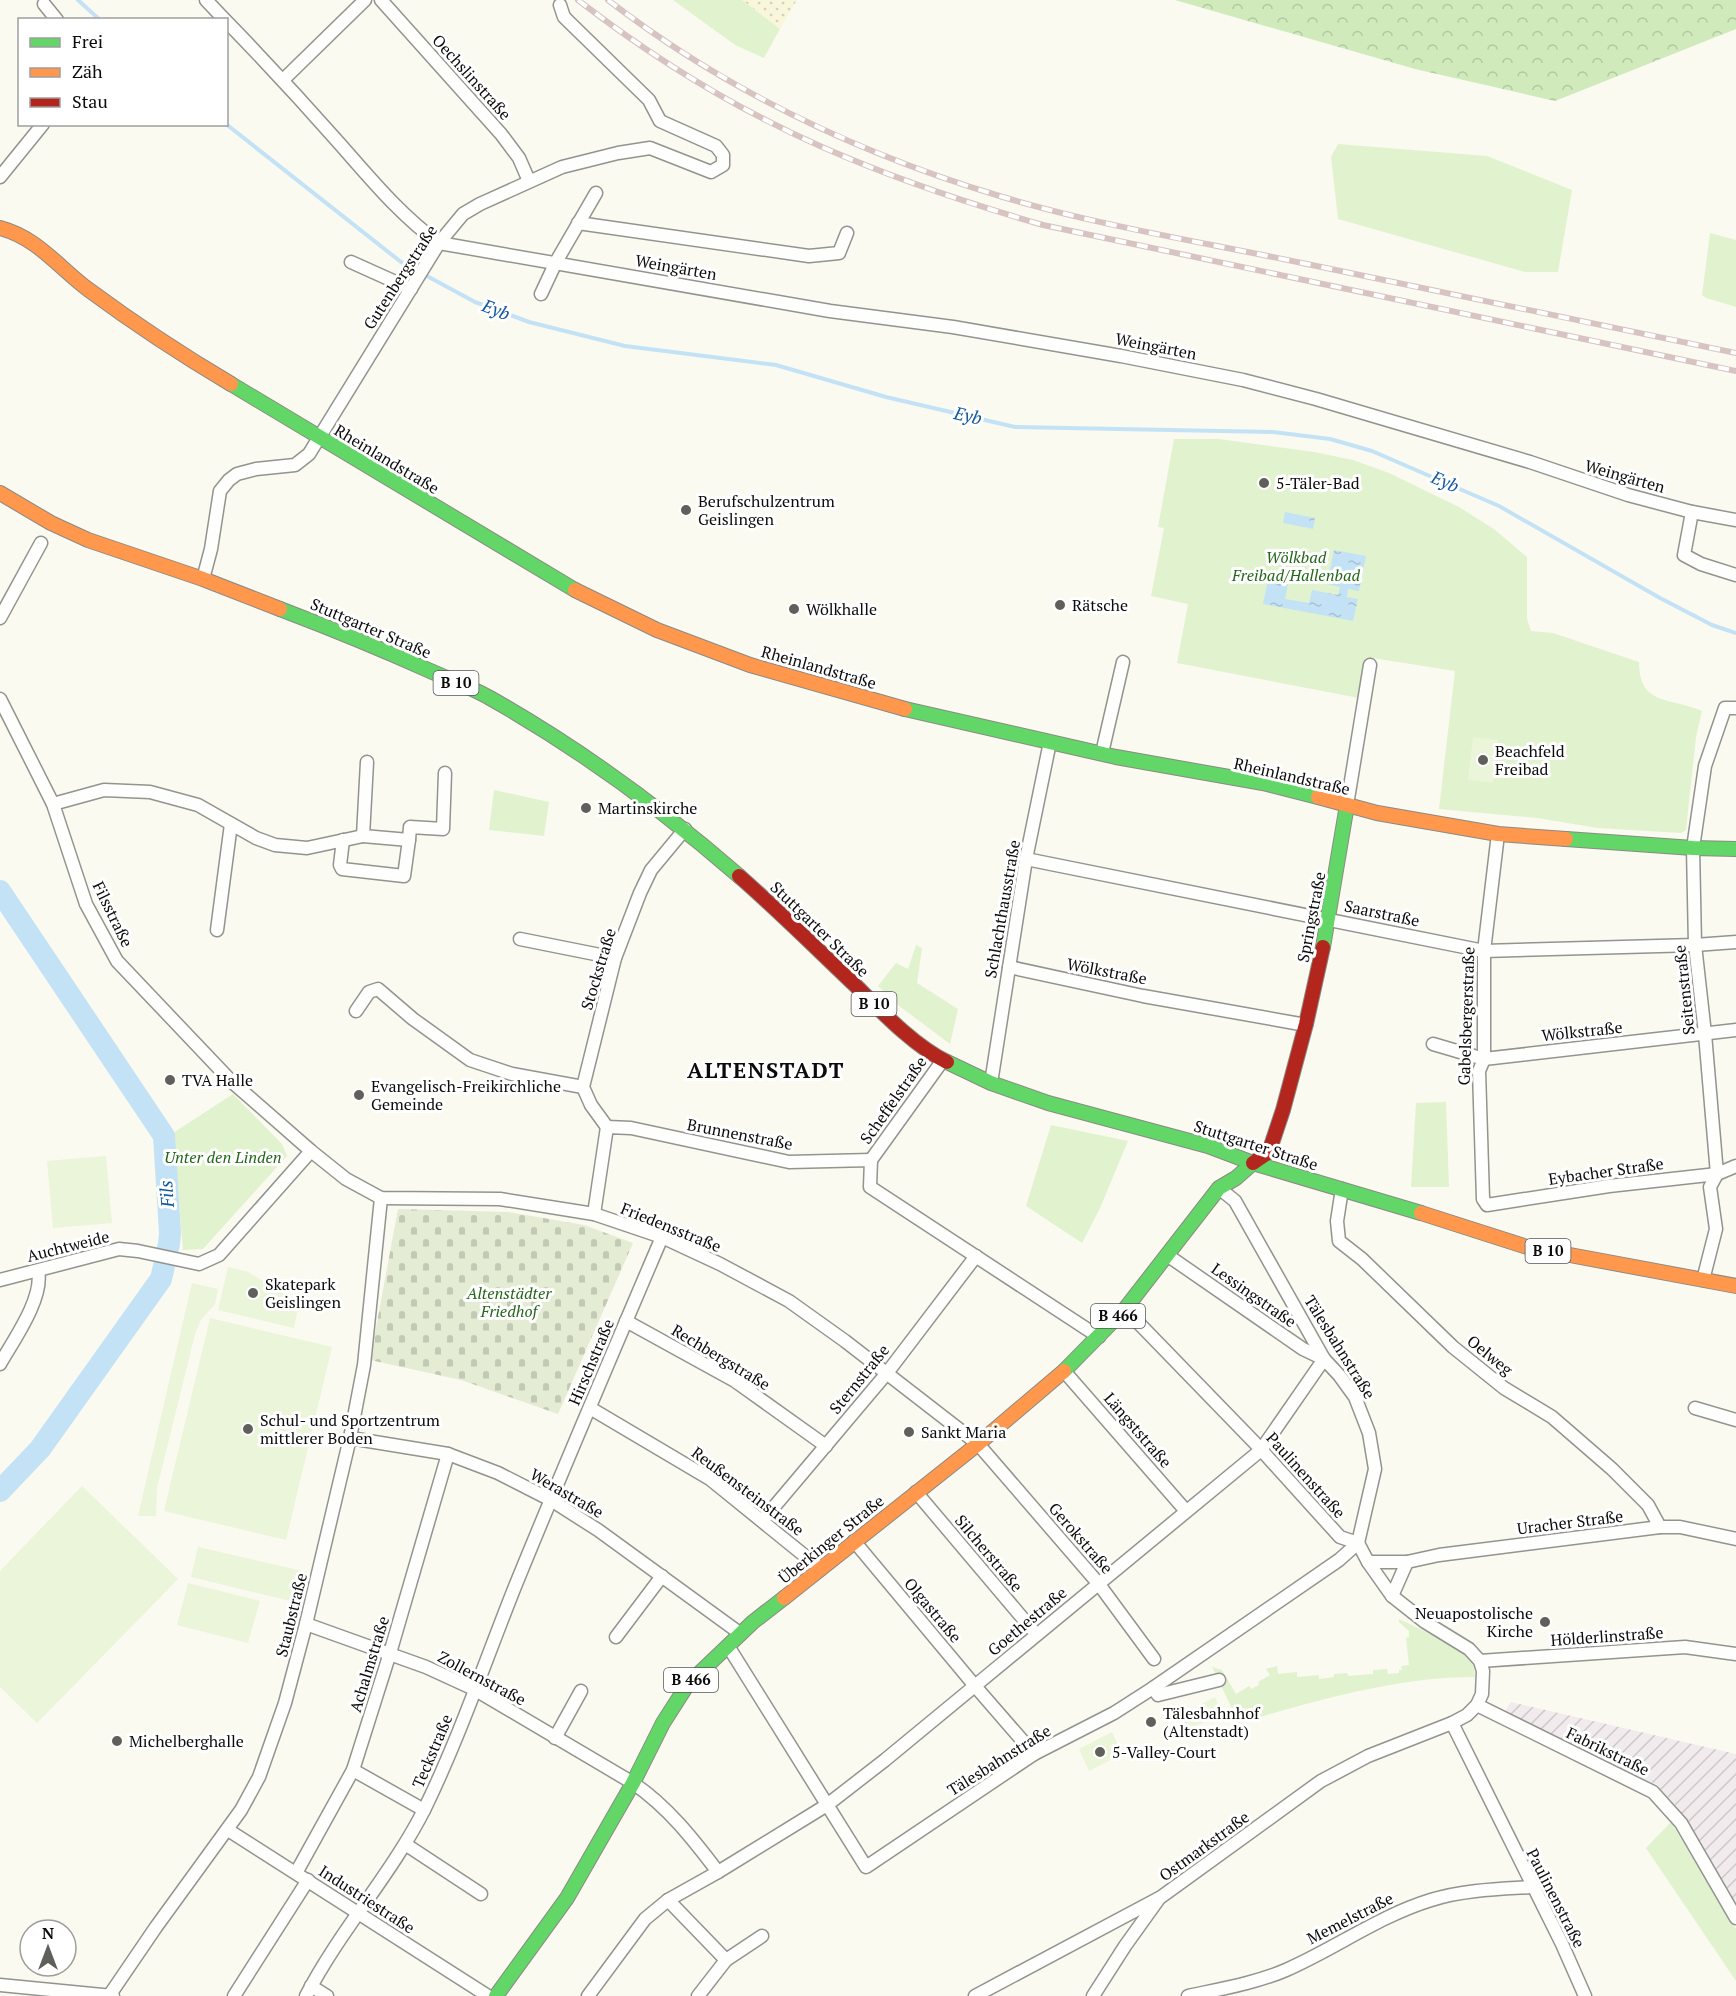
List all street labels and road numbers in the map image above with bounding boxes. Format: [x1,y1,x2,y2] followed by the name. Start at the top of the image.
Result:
[428,29,516,125] street label: Oechslinstraße
[358,221,442,333] street label: Gutenbergstraße
[634,249,719,285] street label: Weingärten
[1113,327,1199,365] street label: Weingärten
[331,419,443,499] street label: Rheinlandstraße
[1582,454,1668,498] street label: Weingärten
[307,593,435,663] street label: Stuttgarter Straße
[759,640,879,694] street label: Rheinlandstraße
[434,671,478,695] road number: B 10
[1232,752,1352,800] street label: Rheinlandstraße
[979,838,1025,980] street label: Schlachthausstraße
[1291,870,1331,964] street label: Springstraße
[766,876,874,982] street label: Stuttgarter Straße
[88,877,138,951] street label: Filsstraße
[1342,894,1422,932] street label: Saarstraße
[575,925,621,1013] street label: Stockstraße
[1668,944,1700,1036] street label: Seitenstraße
[1453,946,1479,1086] street label: Gabelsbergerstraße
[1065,952,1149,990] street label: Wölkstraße
[852,992,896,1016] road number: B 10
[1540,1016,1624,1046] street label: Wölkstraße
[855,1052,931,1148] street label: Scheffelstraße
[685,1113,795,1155] street label: Brunnenstraße
[1191,1115,1321,1175] street label: Stuttgarter Straße
[1547,1152,1665,1190] street label: Eybacher Straße
[618,1197,724,1257] street label: Friedensstraße
[25,1225,111,1267] street label: Auchtweide
[1526,1239,1570,1263] road number: B 10
[1207,1258,1301,1332] street label: Lessingstraße
[1299,1291,1381,1403] street label: Tälesbahnstraße
[1091,1304,1145,1328] road number: B 466
[563,1315,619,1409] street label: Hirschstraße
[668,1319,774,1395] street label: Rechbergstraße
[1463,1330,1518,1380] street label: Oelweg
[824,1340,894,1418] street label: Sternstraße
[1099,1388,1177,1472] street label: Längststraße
[1261,1427,1351,1523] street label: Paulinenstraße
[687,1441,809,1541] street label: Reußensteinstraße
[526,1463,608,1523] street label: Werastraße
[774,1490,888,1588] street label: Überkinger Straße
[1044,1498,1118,1578] street label: Gerokstraße
[1516,1505,1624,1539] street label: Uracher Straße
[950,1510,1028,1596] street label: Silcherstraße
[270,1571,312,1659] street label: Staubstraße
[899,1573,967,1647] street label: Olgastraße
[983,1582,1071,1660] street label: Goethestraße
[344,1613,394,1715] street label: Achalmstraße
[1550,1621,1664,1651] street label: Hölderlinstraße
[434,1646,530,1710] street label: Zollernstraße
[664,1668,718,1692] road number: B 466
[407,1711,457,1791] street label: Teckstraße
[943,1719,1055,1801] street label: Tälesbahnstraße
[1563,1721,1653,1781] street label: Fabrikstraße
[1155,1806,1253,1886] street label: Ostmarkstraße
[1521,1845,1591,1951] street label: Paulinenstraße
[315,1860,419,1938] street label: Industriestraße
[1303,1887,1397,1949] street label: Memelstraße

